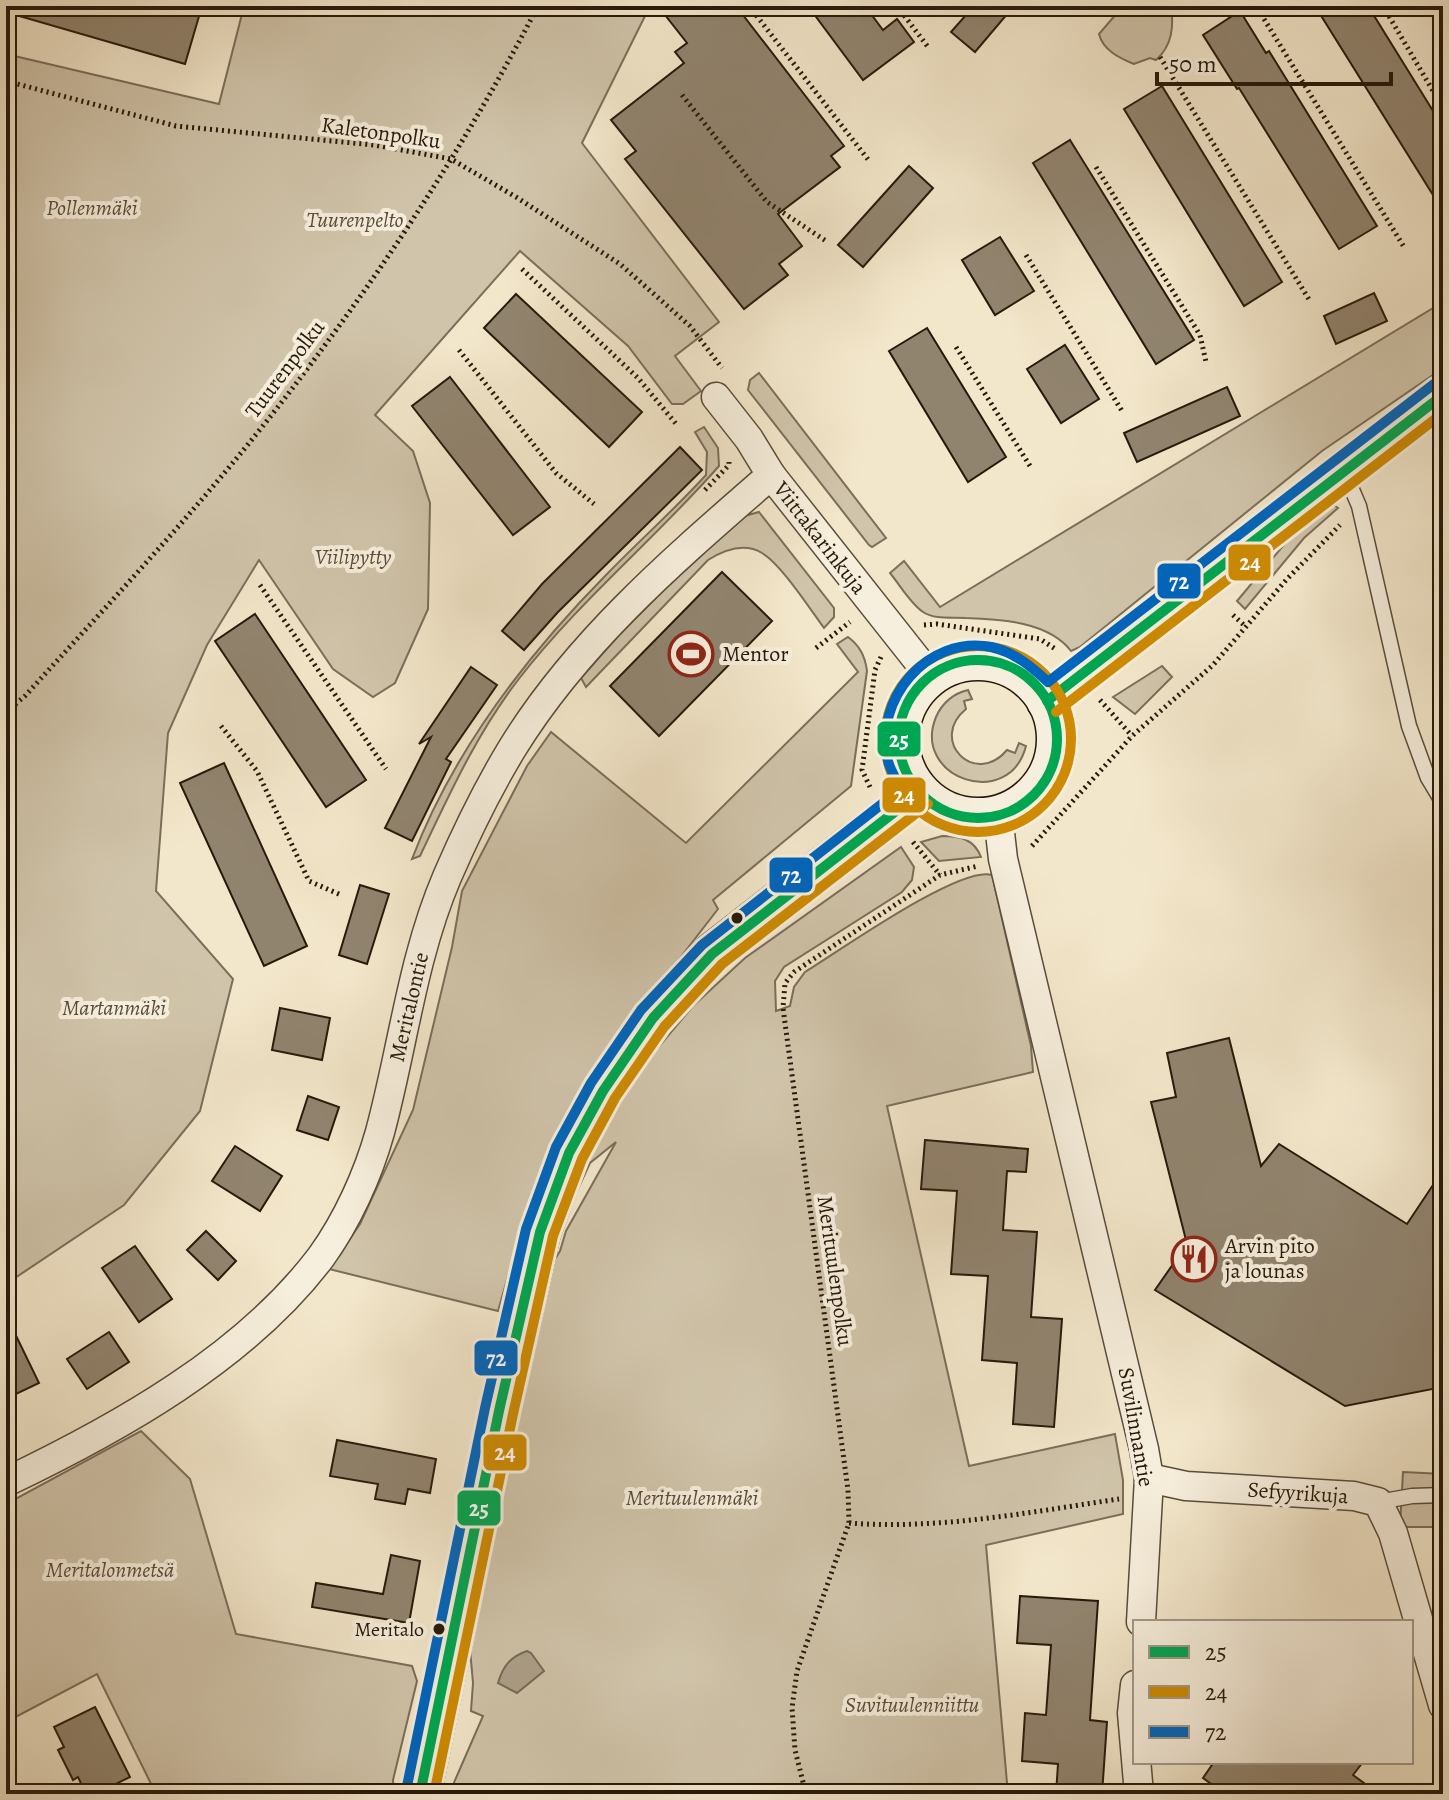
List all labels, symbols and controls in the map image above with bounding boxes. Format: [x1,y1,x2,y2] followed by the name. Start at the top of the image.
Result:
[1157,36,1391,86] scale bar
[1169,48,1217,80] text: 50 m
[319,110,443,156] street label: Kaletonpolku
[46,193,138,223] park label: Pollenmäki
[306,205,404,235] park label: Tuurenpelto
[238,314,332,424] street label: Tuurenpolku
[766,474,874,601] street label: Viittakarinkuja
[315,542,392,572] park label: Viilipytty
[1227,543,1272,582] line badge: 24
[1240,548,1260,578] text: 24
[1156,562,1202,600] line badge: 72
[1169,567,1189,597] text: 72
[667,630,715,678] sports icon: Mentor
[722,639,789,669] place label: Mentor
[876,720,922,758] line badge: 25
[889,725,909,755] text: 25
[881,776,927,814] line badge: 24
[894,781,914,811] text: 24
[768,856,814,894] line badge: 72
[781,861,801,891] text: 72
[729,910,745,926] unlabelled marker
[382,949,436,1065] street label: Meritalontie
[62,993,166,1023] park label: Martanmäki
[810,1194,860,1348] street label: Merituulenpolku
[1224,1231,1315,1286] place label: Arvin pito ja lounas
[1170,1235,1218,1283] restaurant icon: Arvin pito ja lounas
[473,1339,519,1377] line badge: 72
[486,1344,506,1374] text: 72
[1111,1365,1161,1489] street label: Suvilinnantie
[482,1433,528,1472] line badge: 24
[495,1438,515,1468] text: 24
[1246,1475,1350,1512] street label: Sefyyrikuja
[626,1483,759,1513] park label: Merituulenmäki
[456,1489,502,1527] line badge: 25
[469,1494,489,1524] text: 25
[46,1555,174,1585] park label: Meritalonmetsä
[354,1616,424,1643] place label: Meritalo
[1133,1620,1413,1764] legend
[431,1621,447,1637] marker: Meritalo
[1205,1636,1227,1668] text: 25
[1205,1676,1227,1708] text: 24
[845,1690,979,1720] park label: Suvituulenniittu
[1205,1716,1226,1748] text: 72

